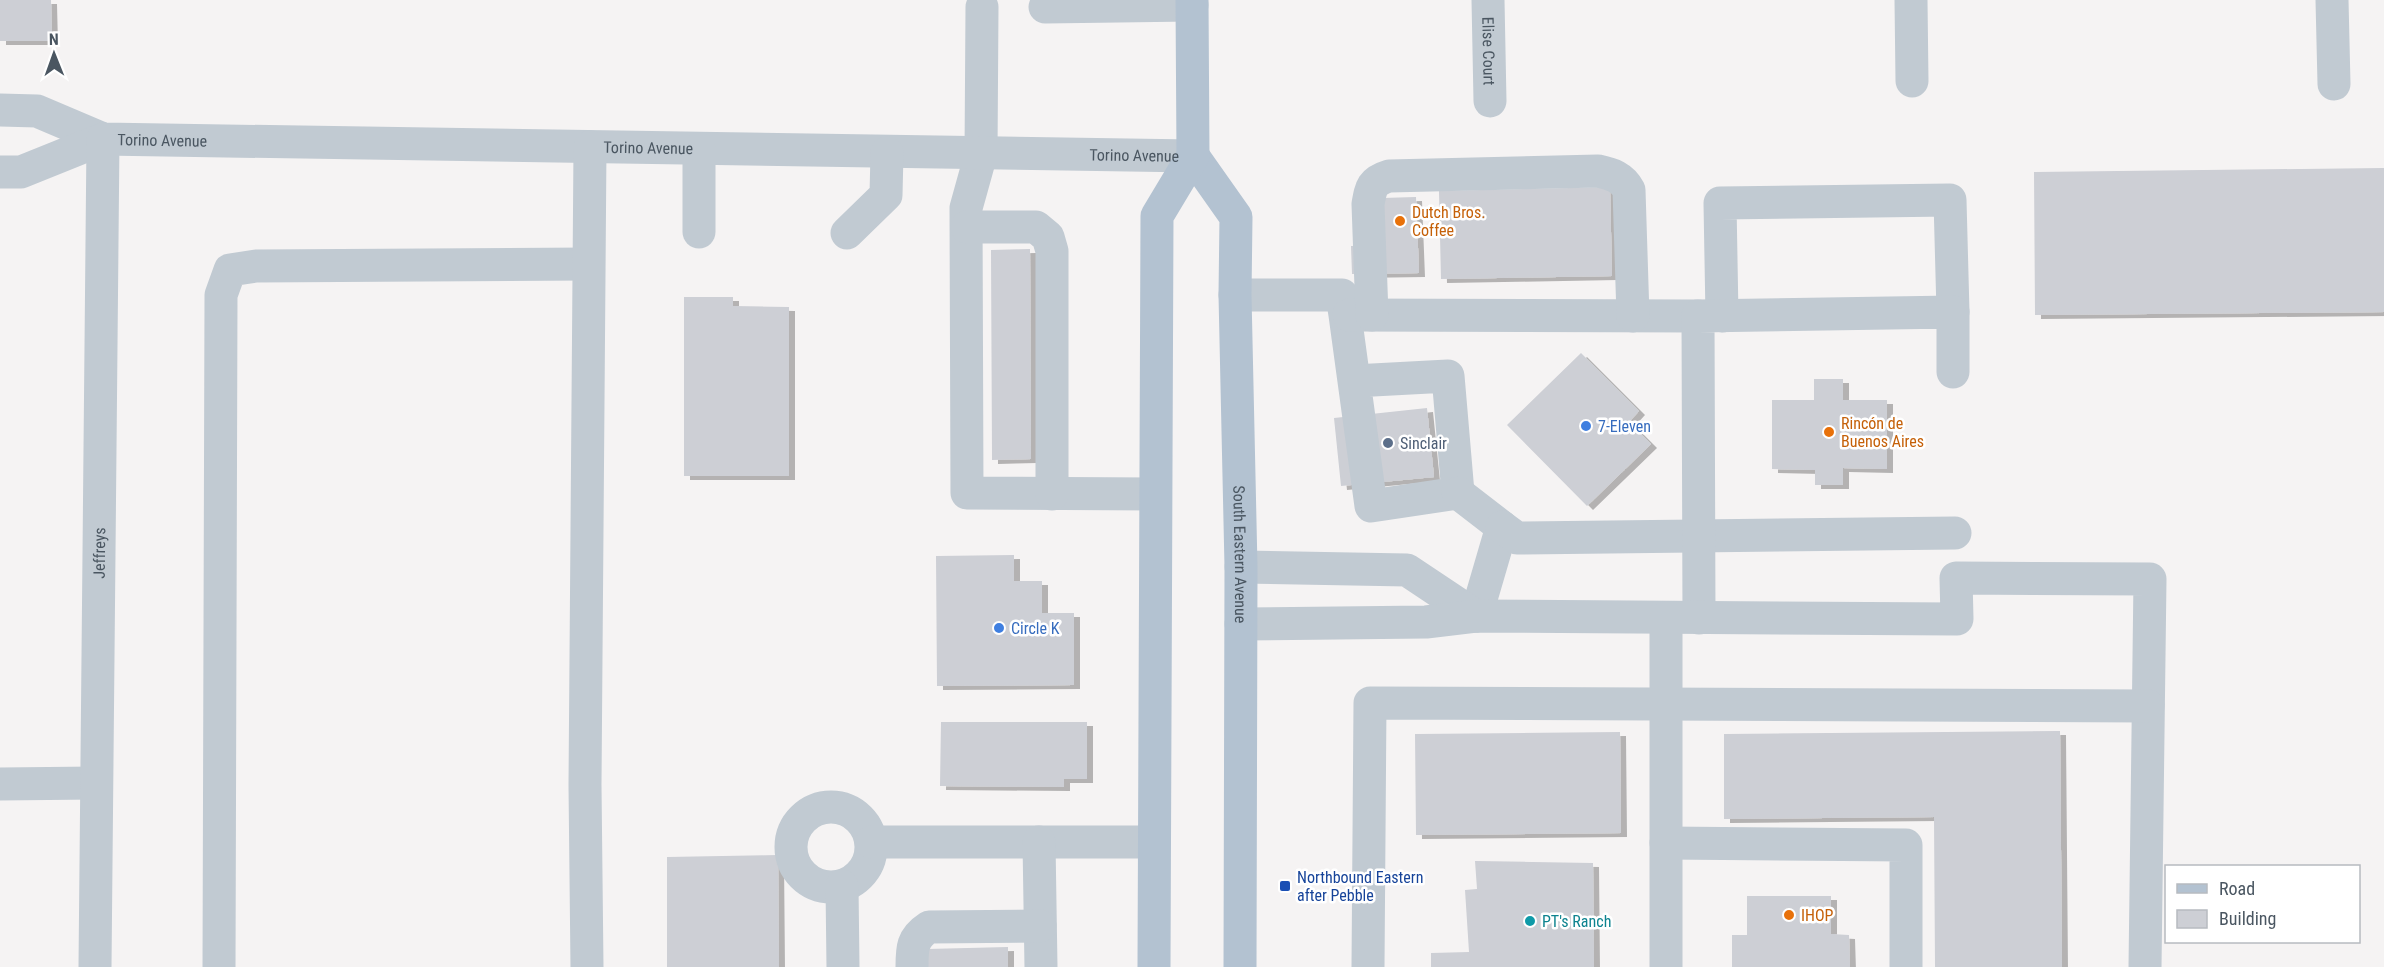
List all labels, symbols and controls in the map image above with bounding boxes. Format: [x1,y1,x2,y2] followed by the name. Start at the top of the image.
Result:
[1478,17,1499,86] street label: Elise Court
[24,24,84,84] north arrow
[49,30,59,49] text: N
[117,130,207,151] street label: Torino Avenue
[603,138,693,158] street label: Torino Avenue
[1089,145,1179,166] street label: Torino Avenue
[1412,203,1485,240] place label: Dutch Bros. Coffee
[1393,214,1407,228] marker: Dutch Bros. Coffee
[1841,414,1924,451] place label: Rincón de Buenos Aires
[1598,417,1651,436] place label: 7-Eleven
[1579,419,1593,433] marker: 7-Eleven
[1822,425,1836,439] marker: Rincón de Buenos Aires
[1400,434,1447,453] place label: Sinclair
[1381,436,1395,450] marker: Sinclair
[1229,485,1250,623] street label: South Eastern Avenue
[90,527,109,579] street label: Jeffreys
[1011,619,1060,638] place label: Circle K
[992,621,1006,635] marker: Circle K
[2165,865,2360,943] legend
[1297,868,1423,905] place label: Northbound Eastern after Pebble
[2219,878,2255,899] text: Road
[1278,879,1292,893] marker: Northbound Eastern after Pebble
[1801,906,1834,925] place label: IHOP
[1782,908,1796,922] marker: IHOP
[2219,908,2276,929] text: Building
[1542,912,1611,931] place label: PT's Ranch
[1523,914,1537,928] marker: PT's Ranch

